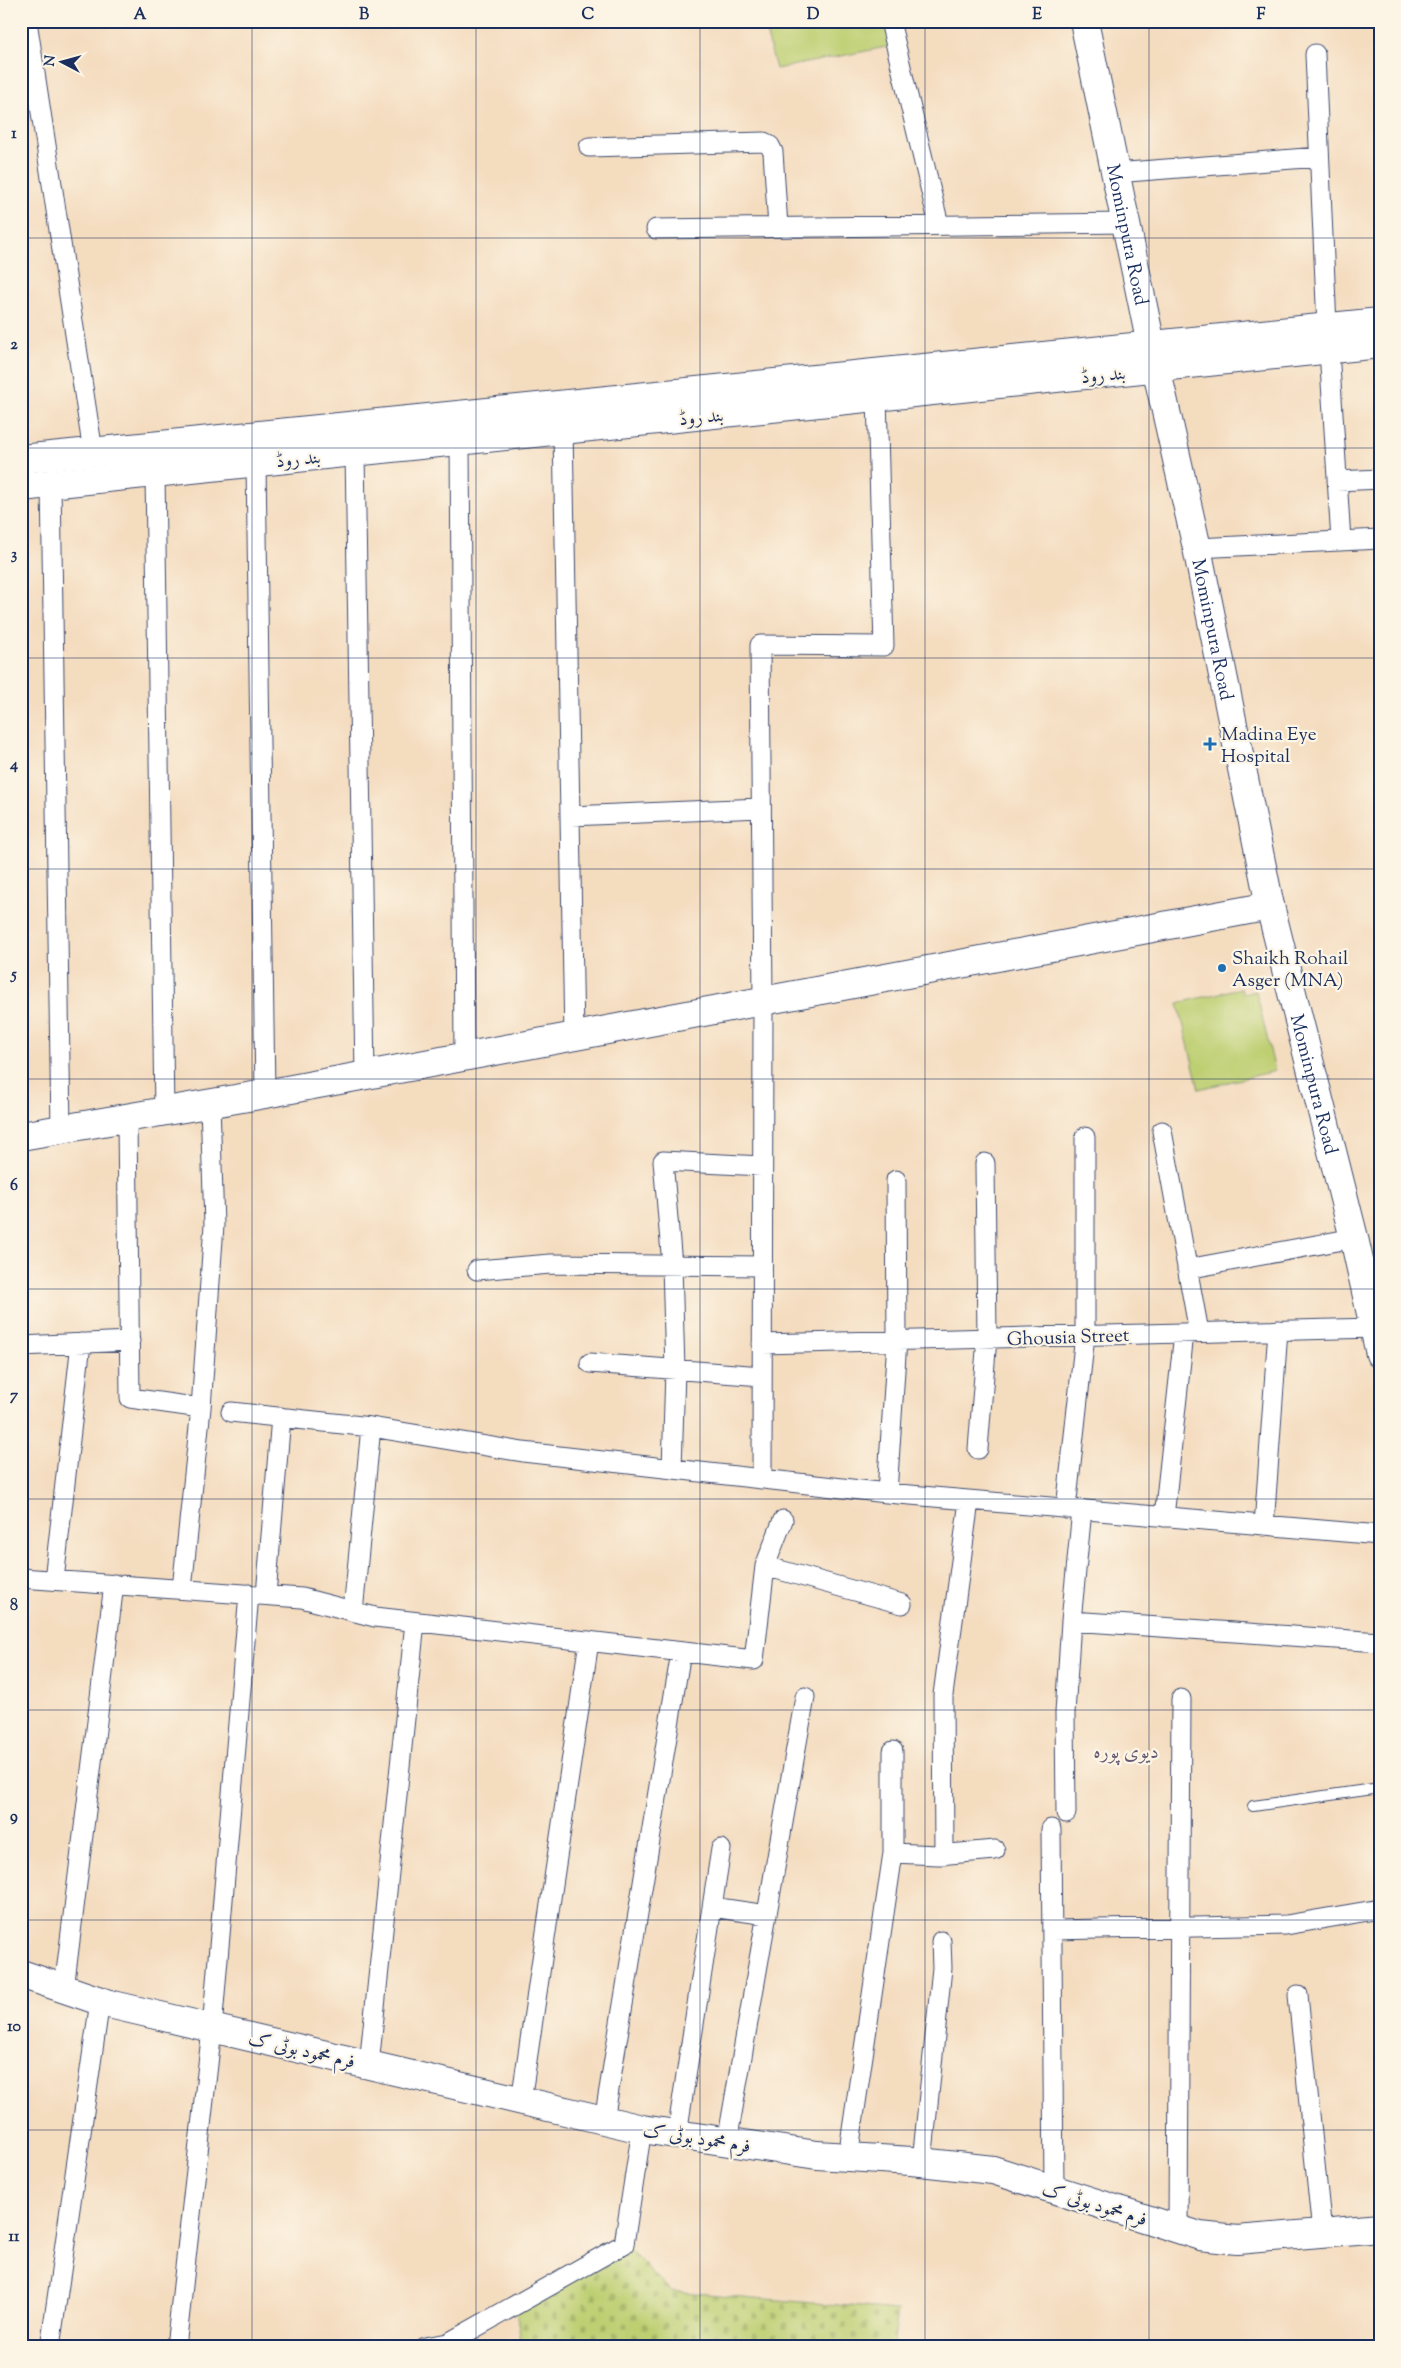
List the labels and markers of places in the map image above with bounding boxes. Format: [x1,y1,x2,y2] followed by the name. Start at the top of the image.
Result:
[1221,722,1317,771] place label: Madina Eye Hospital
[1203,737,1217,751] marker: Madina Eye Hospital
[1232,946,1348,995] place label: Shaikh Rohail Asger (MNA)
[1216,962,1228,974] marker: Shaikh Rohail Asger (MNA)

